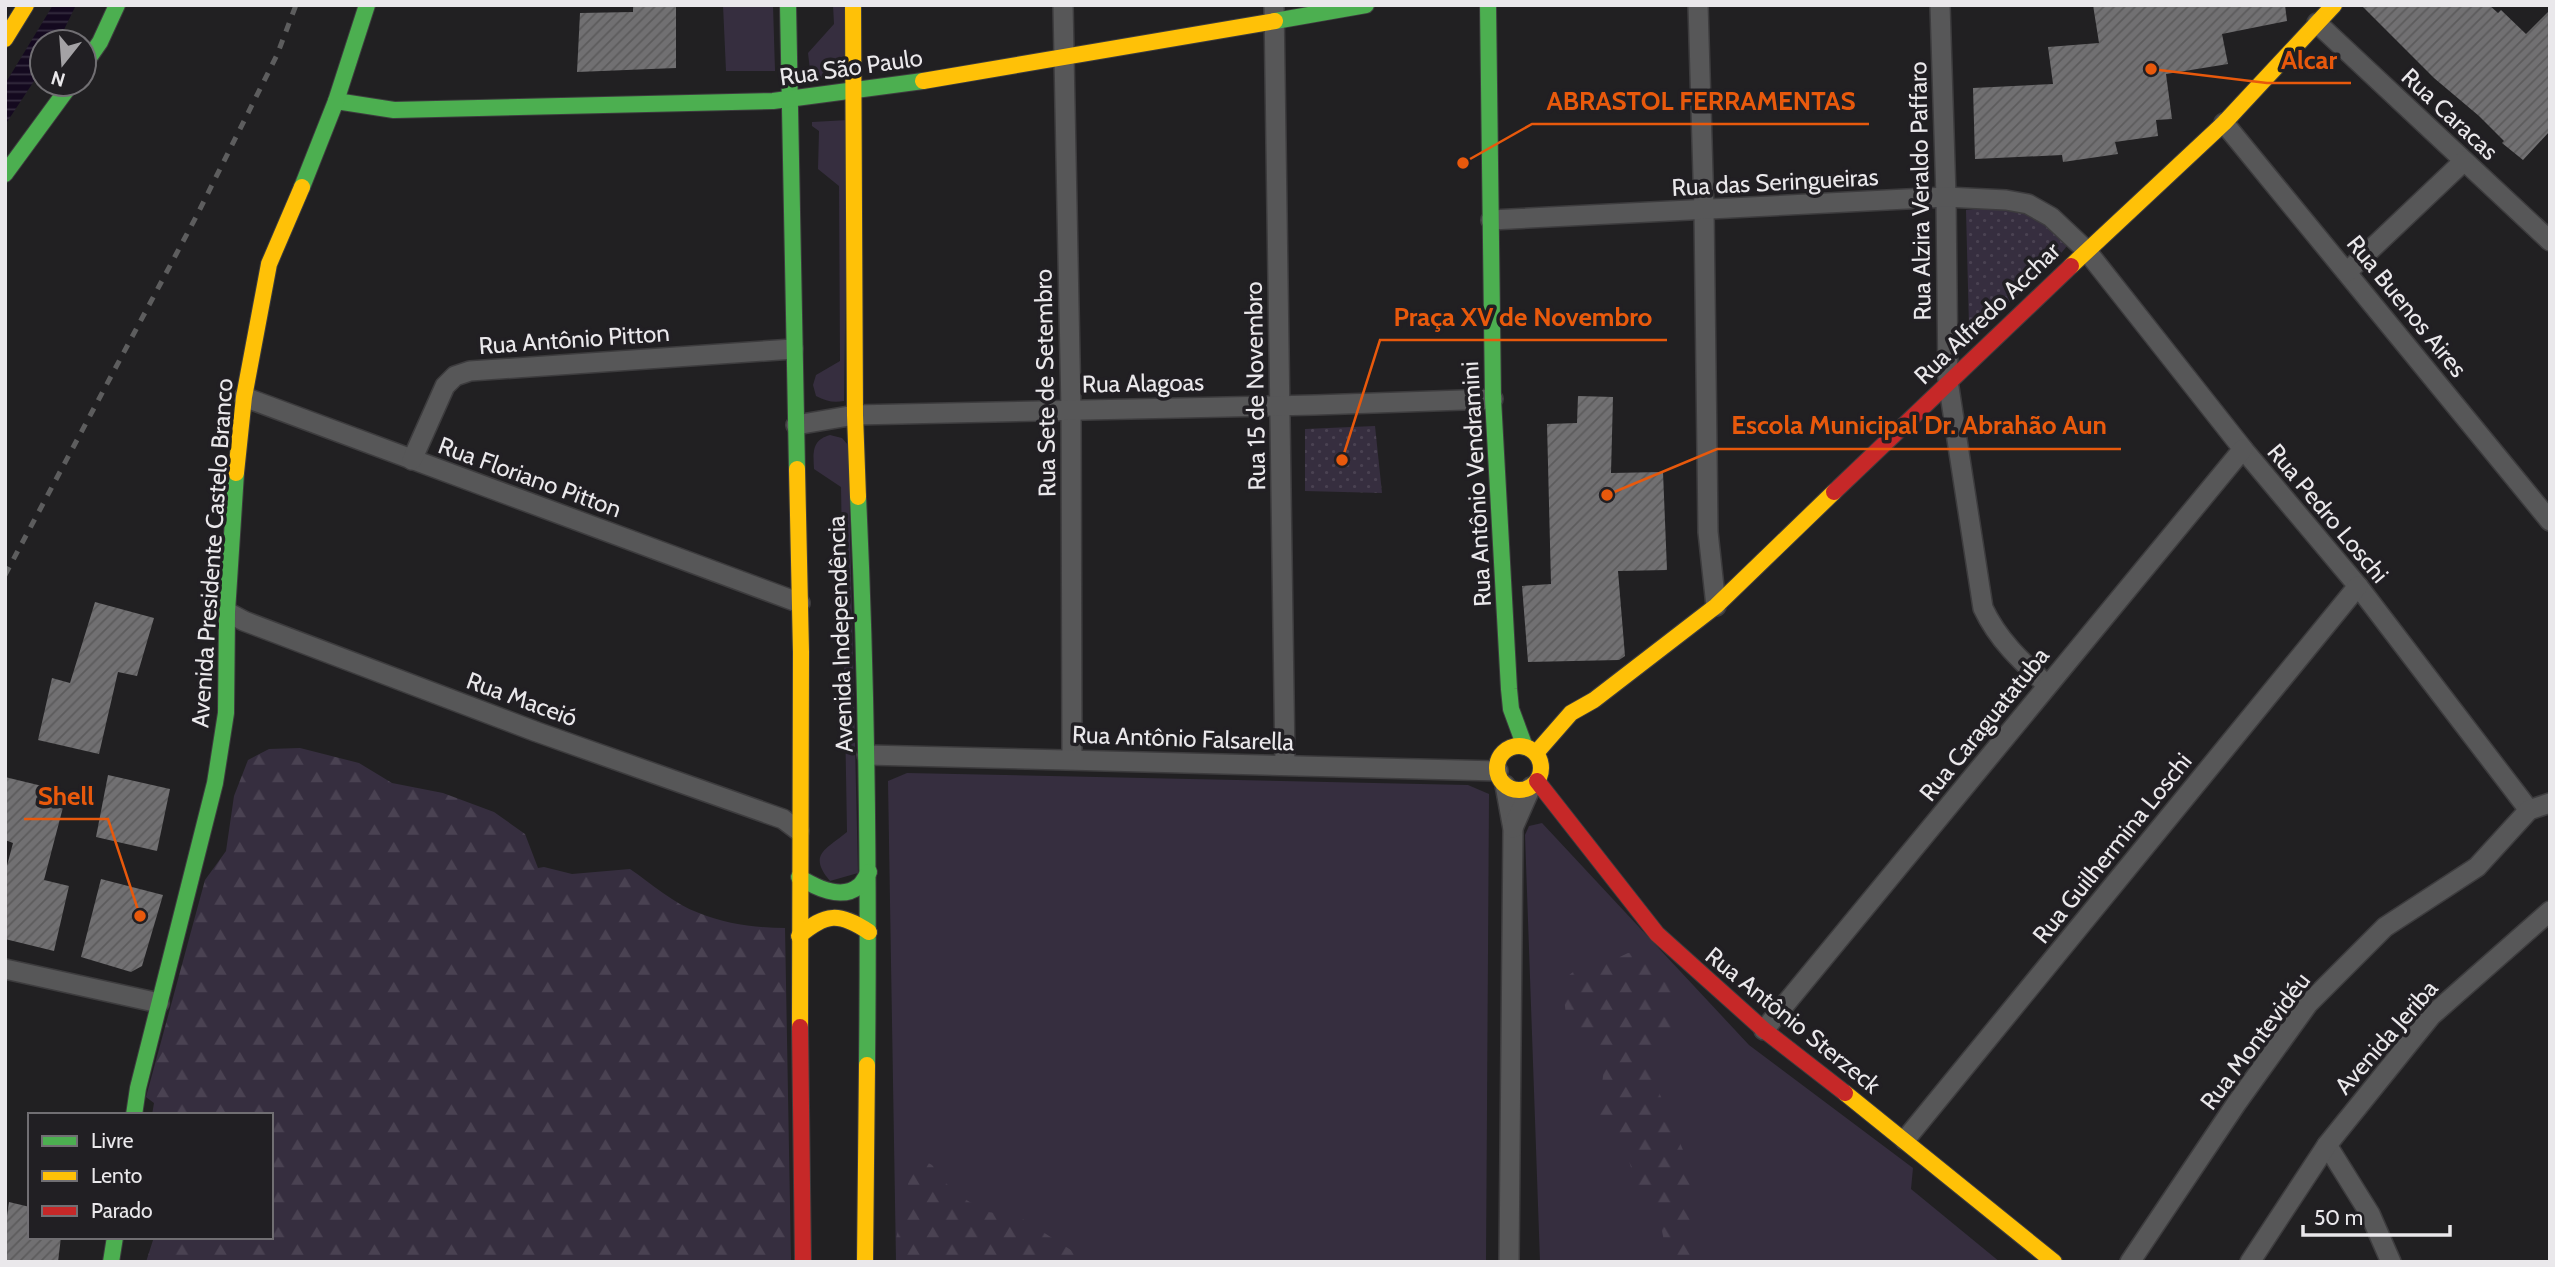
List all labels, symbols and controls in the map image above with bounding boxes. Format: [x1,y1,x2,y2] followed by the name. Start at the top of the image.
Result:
[28,28,98,98] north arrow
[2267,36,2351,83] callout: Alcar
[778,43,924,91] street label: Rua São Paulo
[2281,44,2337,76] text: Alcar
[1903,61,1937,321] street label: Rua Alzira Veraldo Paffaro
[2396,62,2504,166] street label: Rua Caracas
[48,66,68,92] text: N
[1532,77,1869,124] callout: ABRASTOL FERRAMENTAS
[1546,85,1856,117] text: ABRASTOL FERRAMENTAS
[1671,162,1879,202] street label: Rua das Seringueiras
[2341,229,2473,383] street label: Rua Buenos Aires
[1908,236,2066,390] street label: Rua Alfredo Acchar
[1029,269,1061,497] street label: Rua Sete de Setembro
[1239,281,1271,491] street label: Rua 15 de Novembro
[1380,293,1667,340] callout: Praça XV de Novembro
[1394,301,1653,333] text: Praça XV de Novembro
[478,318,670,360] street label: Rua Antônio Pitton
[1455,361,1497,607] street label: Rua Antônio Vendramini
[1082,367,1204,399] street label: Rua Alagoas
[185,377,239,729] street label: Avenida Presidente Castelo Branco
[1717,402,2121,449] callout: Escola Municipal Dr. Abrahão Aun
[1731,409,2107,441] text: Escola Municipal Dr. Abrahão Aun
[435,430,625,524] street label: Rua Floriano Pitton
[2261,438,2395,588] street label: Rua Pedro Loschi
[821,515,859,753] street label: Avenida Independência
[1913,641,2055,807] street label: Rua Caraguatatuba
[463,666,581,732] street label: Rua Maceió
[1071,720,1295,756] street label: Rua Antônio Falsarella
[2026,747,2198,949] street label: Rua Guilhermina Loschi
[24,772,108,819] callout: Shell
[38,780,94,812] text: Shell
[1700,941,1886,1100] street label: Rua Antônio Sterzeck
[2194,967,2316,1115] street label: Rua Montevidéu
[2328,973,2444,1100] street label: Avenida Jeriba
[28,1113,273,1239] legend
[91,1128,134,1153] text: Livre
[91,1163,142,1188] text: Lento
[2303,1194,2450,1238] scale bar
[91,1198,153,1223] text: Parado
[2314,1205,2363,1230] text: 50 m

